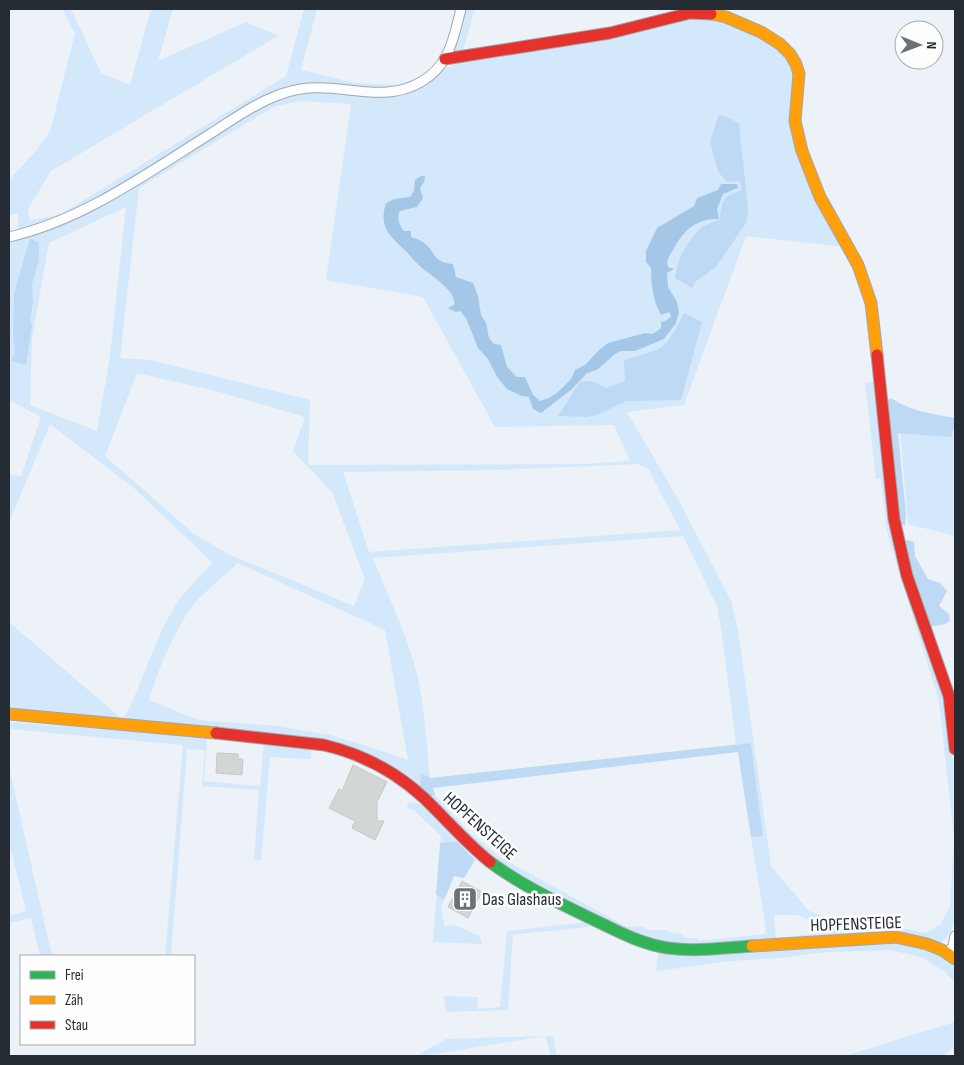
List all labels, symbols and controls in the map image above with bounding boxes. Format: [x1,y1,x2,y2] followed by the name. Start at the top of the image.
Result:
[894,20,944,70] north arrow
[923,41,940,49] text: N
[439,788,521,864] street label: HOPFENSTEIGE
[452,886,478,912] building icon: Das Glashaus
[482,889,561,910] place label: Das Glashaus
[810,912,902,936] street label: HOPFENSTEIGE
[20,955,195,1045] legend
[65,966,84,985] text: Frei
[65,991,83,1010] text: Zäh
[65,1016,88,1035] text: Stau

